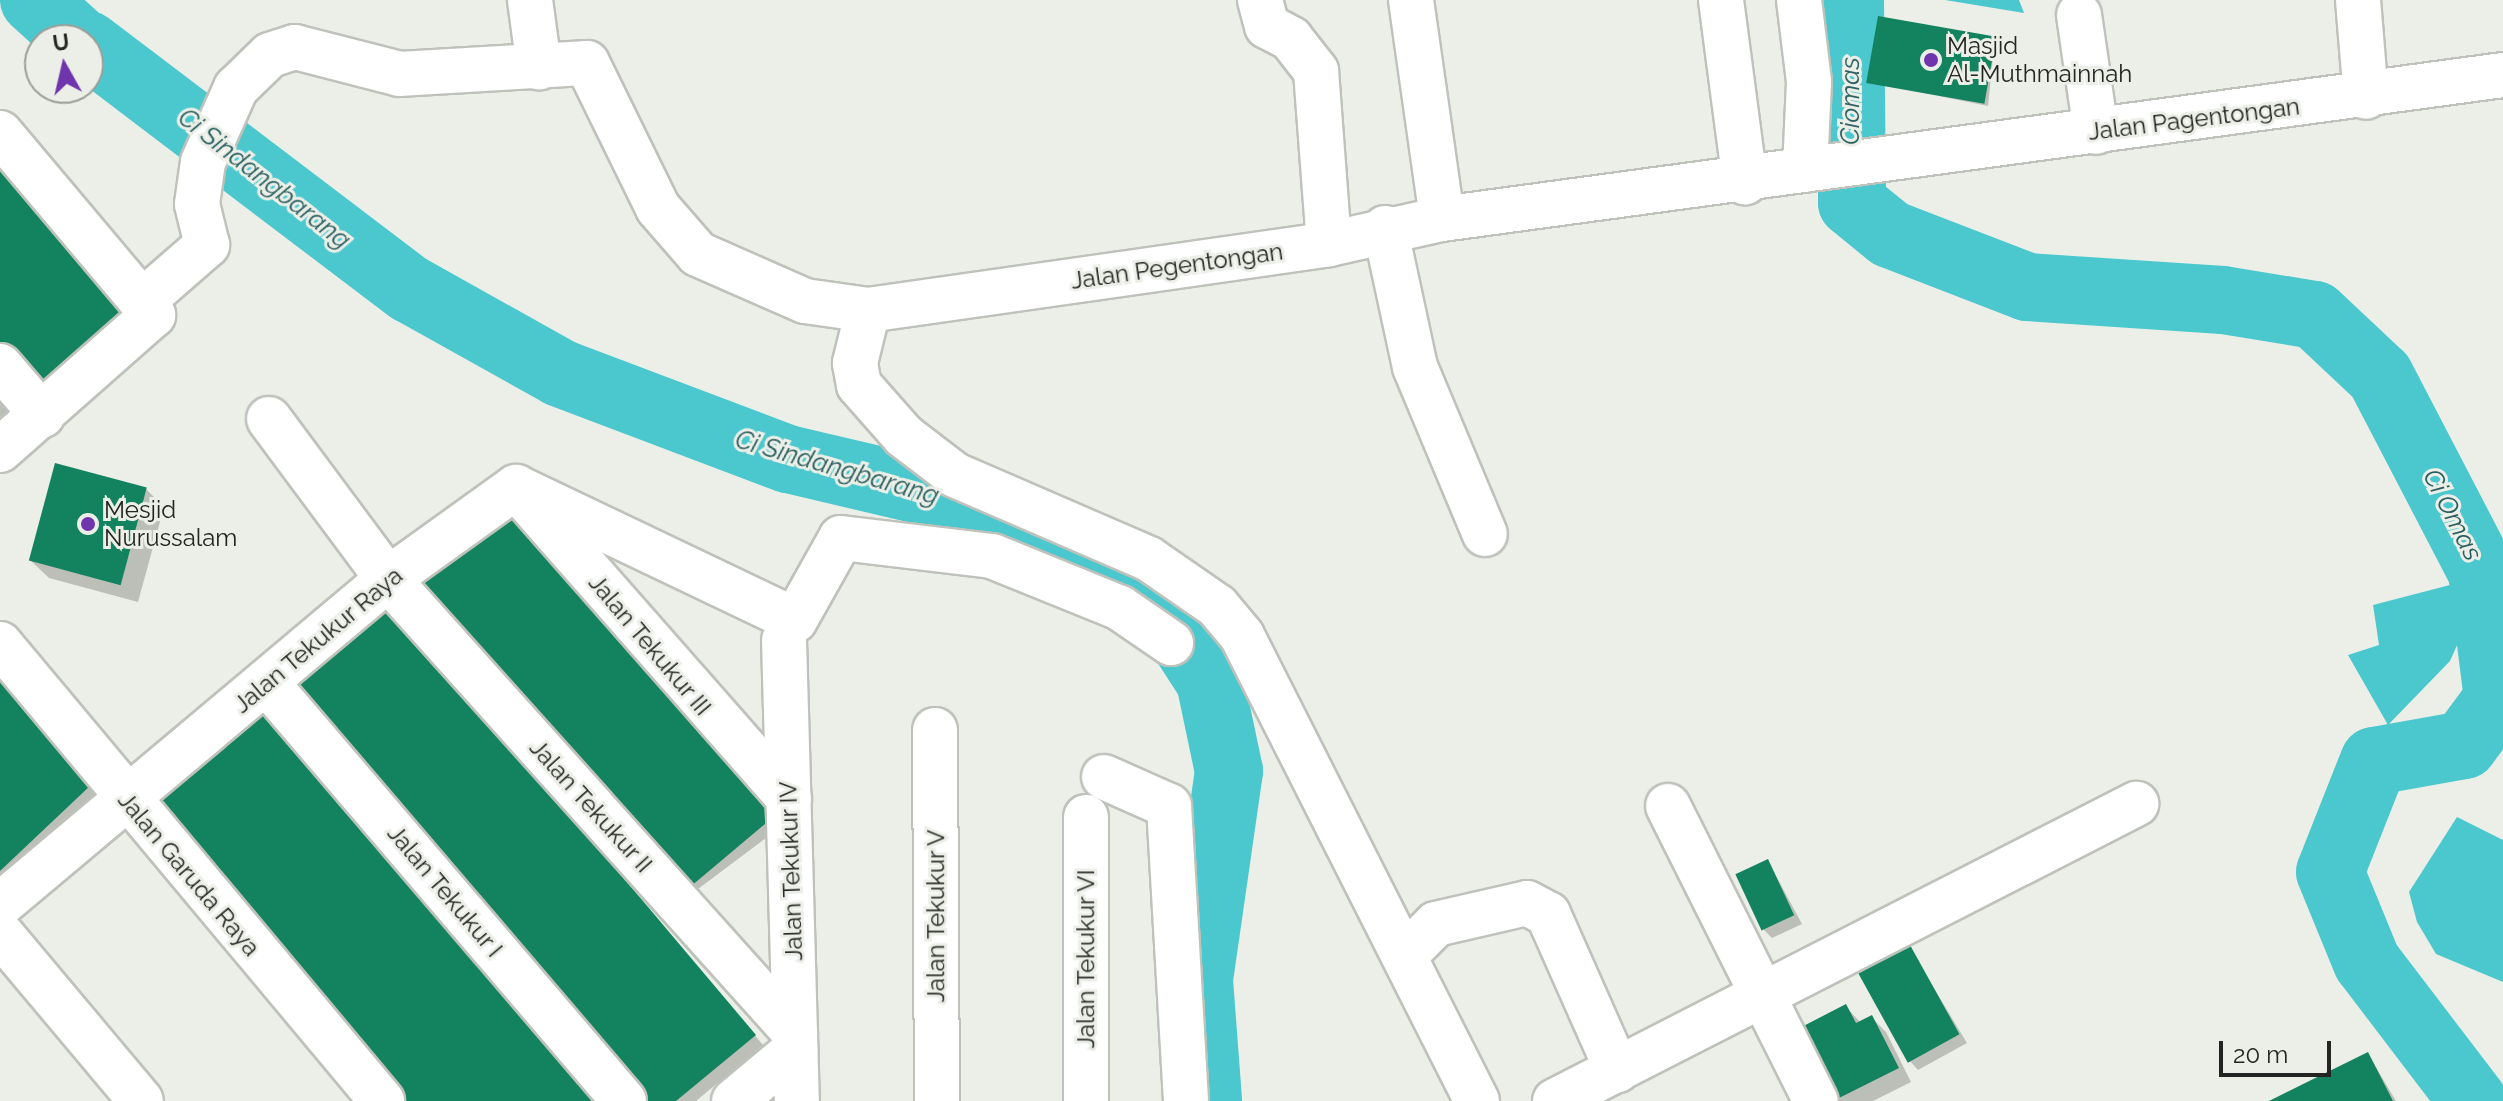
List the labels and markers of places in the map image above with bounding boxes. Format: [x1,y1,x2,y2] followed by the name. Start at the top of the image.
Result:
[1947,32,2132,88] place label: Masjid Al-Muthmainnah
[1922,51,1940,69] marker: Masjid Al-Muthmainnah
[104,496,237,552] place label: Mesjid Nurussalam
[79,515,97,533] marker: Mesjid Nurussalam

